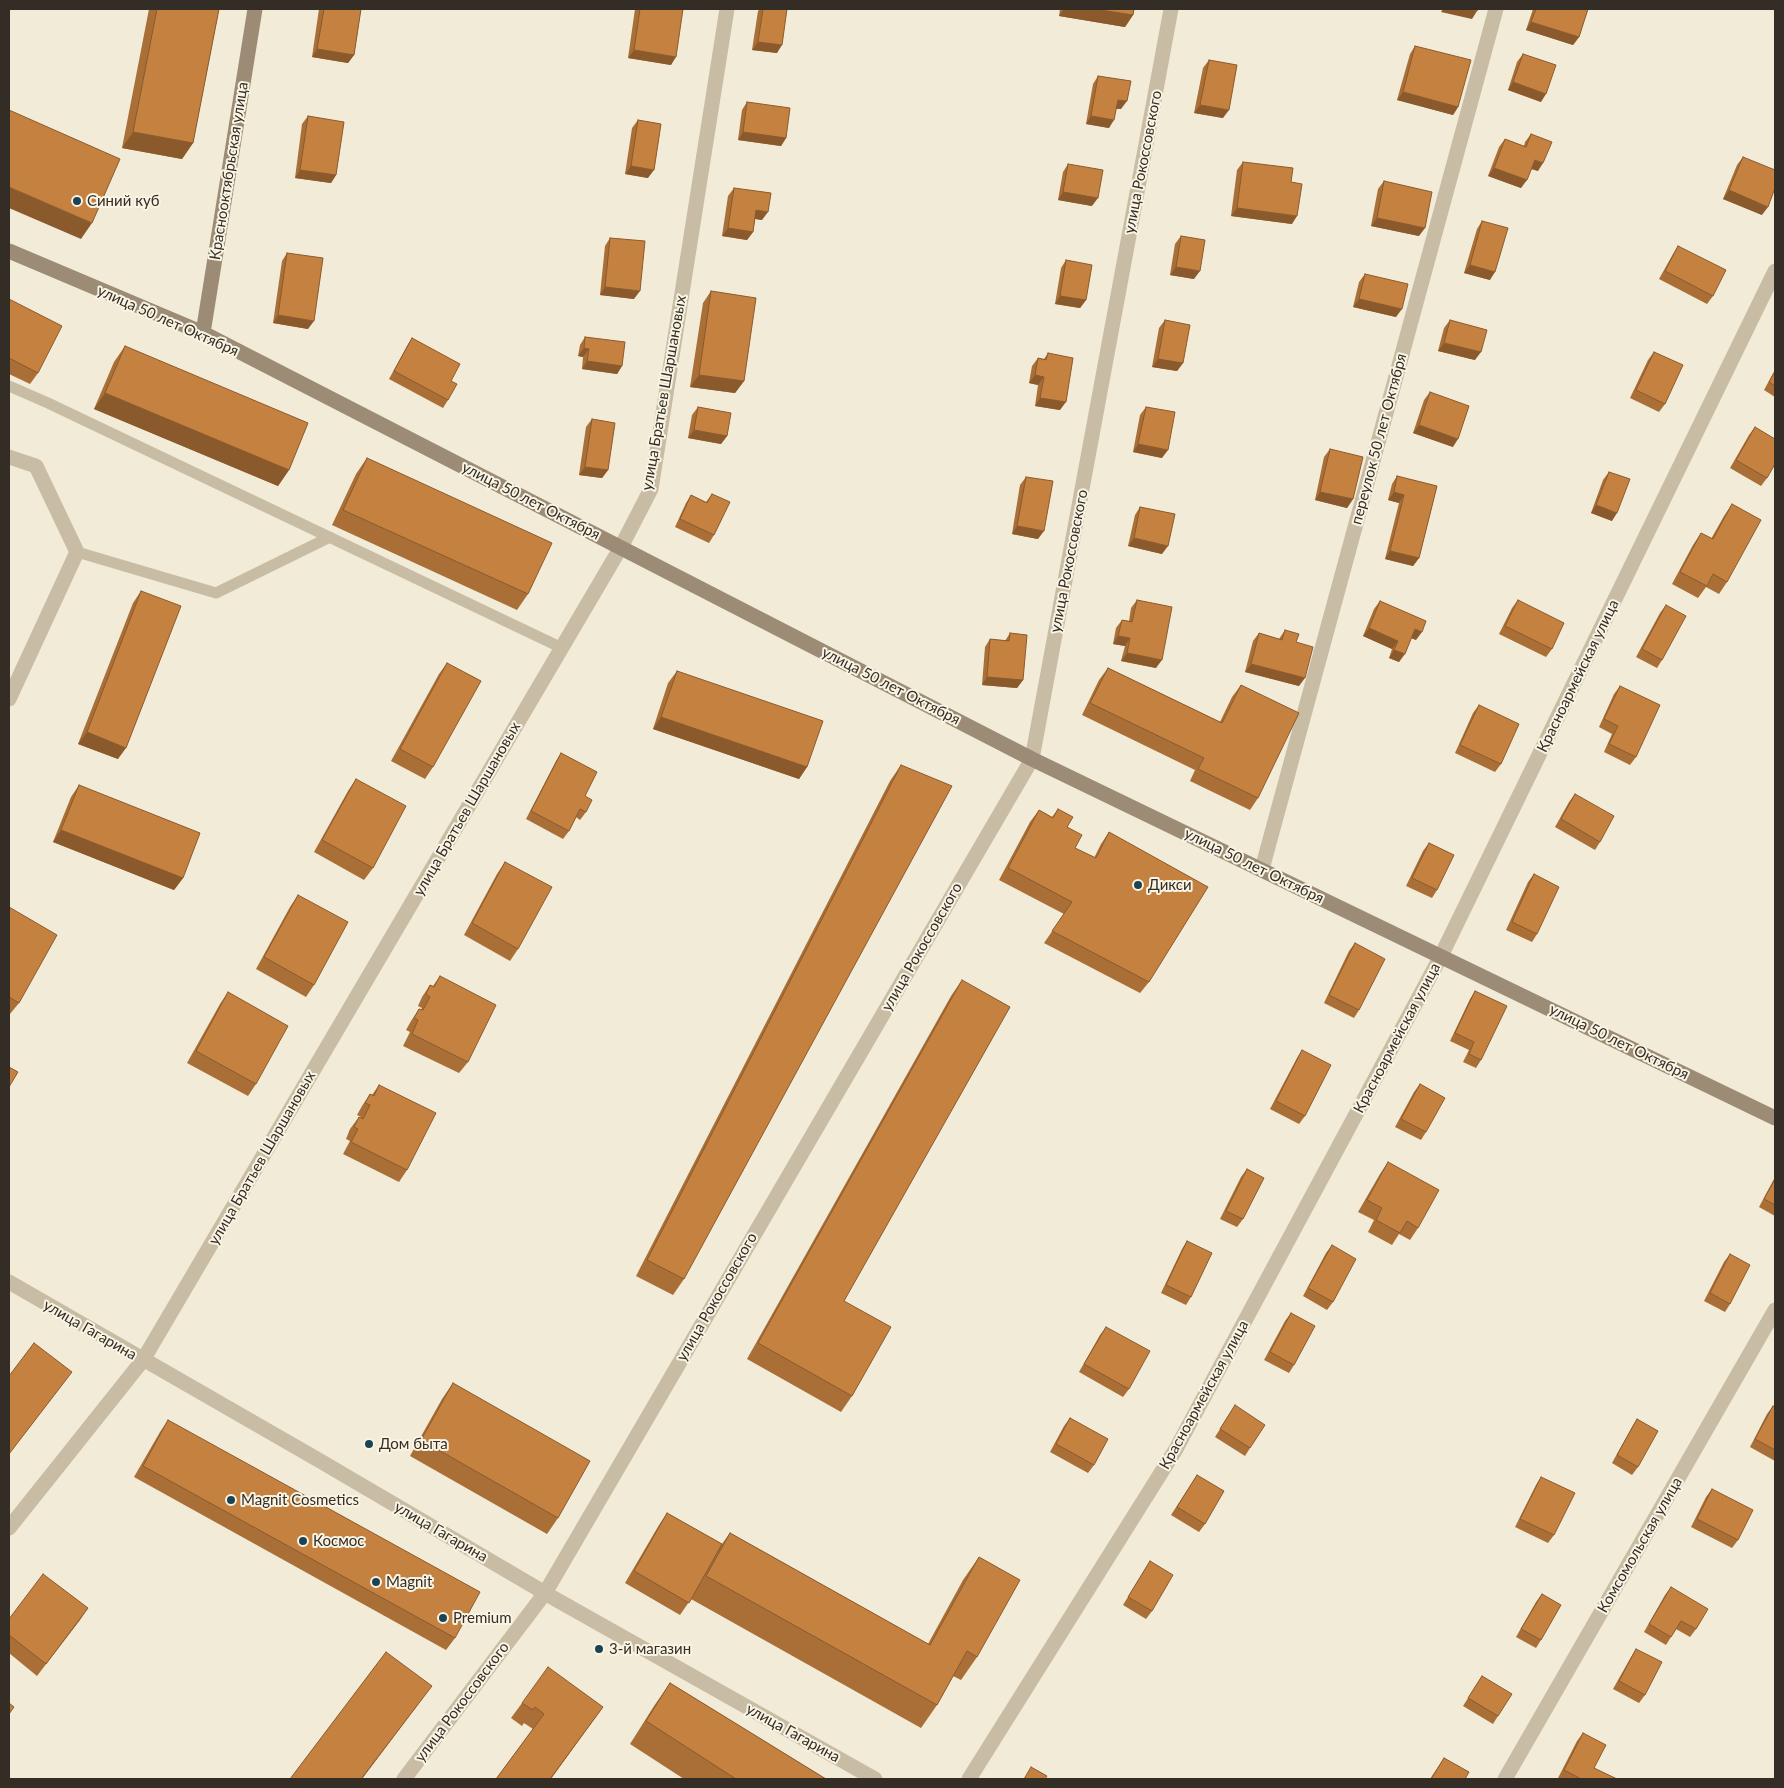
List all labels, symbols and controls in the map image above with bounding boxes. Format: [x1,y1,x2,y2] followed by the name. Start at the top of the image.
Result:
[206,81,252,261] street label: Краснооктябрьская улица
[1120,89,1166,235] street label: улица Рокоссовского
[87,192,159,210] place label: Синий куб
[71,195,83,207] marker: Синий куб
[95,282,241,360] street label: улица 50 лет Октября
[638,294,690,492] street label: улица Братьев Шаршановых
[1347,351,1411,527] street label: переулок 50 лет Октября
[459,458,603,544] street label: улица 50 лет Октября
[1046,488,1092,634] street label: улица Рокоссовского
[1533,597,1623,755] street label: Красноармейская улица
[819,643,963,729] street label: улица 50 лет Октября
[410,719,524,899] street label: улица Братьев Шаршановых
[1181,824,1327,908] street label: улица 50 лет Октября
[1148,876,1192,894] place label: Дикси
[1132,879,1144,891] marker: Дикси
[878,880,966,1014] street label: улица Рокоссовского
[1350,960,1444,1116] street label: Красноармейская улица
[1546,1000,1692,1084] street label: улица 50 лет Октября
[205,1068,319,1248] street label: улица Братьев Шаршановых
[673,1230,761,1364] street label: улица Рокоссовского
[40,1296,140,1364] street label: улица Гагарина
[1156,1317,1252,1473] street label: Красноармейская улица
[379,1435,448,1453] place label: Дом быта
[363,1438,375,1450] marker: Дом быта
[1594,1474,1686,1616] street label: Комсомольская улица
[241,1491,359,1509] place label: Magnit Cosmetics
[225,1494,237,1506] marker: Magnit Cosmetics
[391,1498,491,1566] street label: улица Гагарина
[313,1532,364,1550] place label: Космос
[297,1535,309,1547] marker: Космос
[386,1573,432,1591] place label: Magnit
[370,1576,382,1588] marker: Magnit
[453,1609,512,1627] place label: Premium
[437,1612,449,1624] marker: Premium
[411,1639,513,1765] street label: улица Рокоссовского
[609,1640,691,1658] place label: 3-й магазин
[593,1643,605,1655] marker: 3-й магазин
[743,1700,843,1766] street label: улица Гагарина

